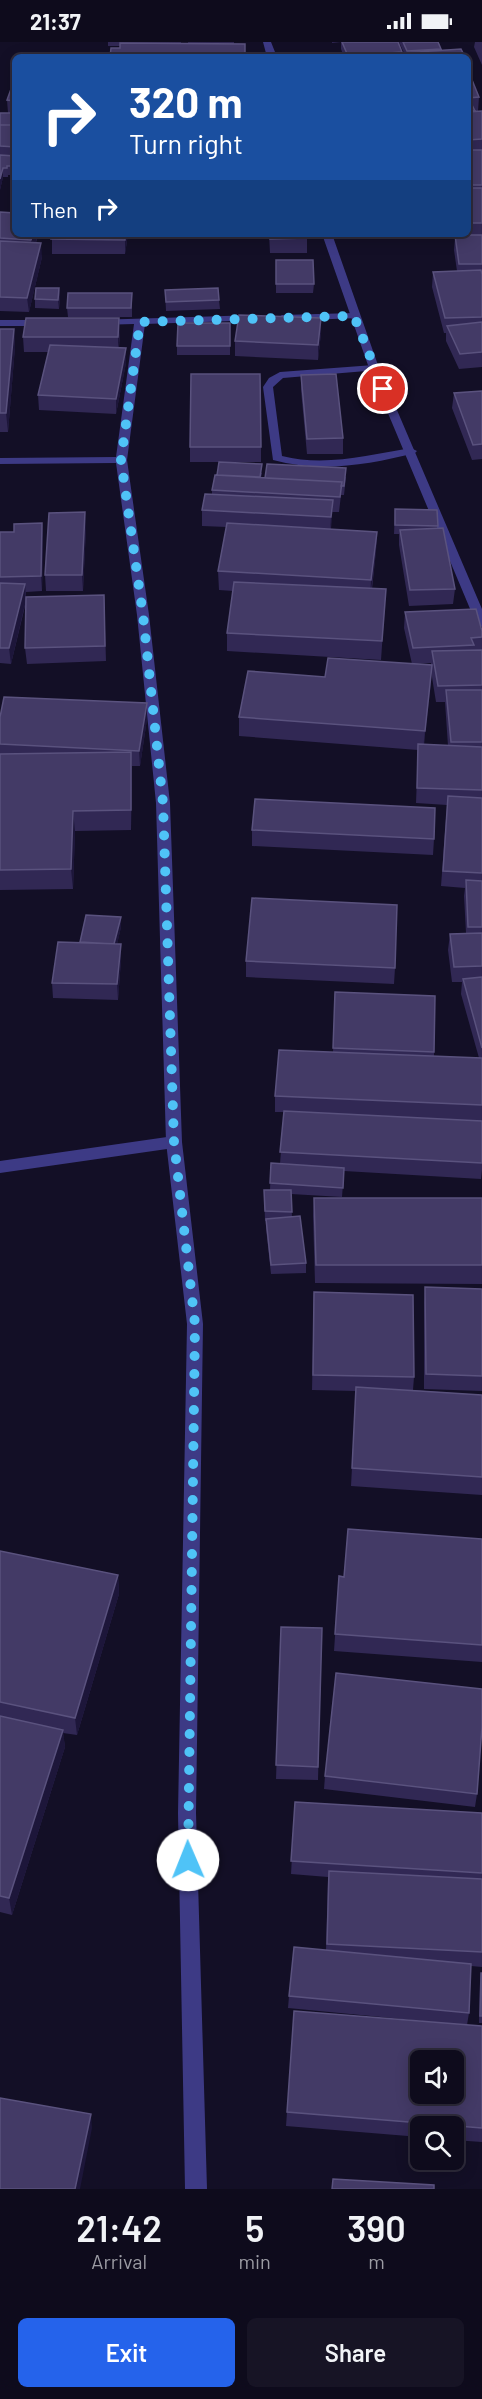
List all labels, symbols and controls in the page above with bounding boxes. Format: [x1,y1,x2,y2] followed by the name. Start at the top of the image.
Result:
[30,8,81,34] text: 21:37
[129,76,243,126] text: 320 m
[30,78,108,156] icon: right
[129,127,243,159] text: Turn right
[90,192,123,225] icon: right
[30,196,78,222] text: Then
[357,363,408,414] pin
[366,372,399,405] icon: arrive
[156,1828,220,1892] position arrow
[410,2050,464,2170] map controls
[410,2050,464,2104] button: sound
[410,2116,464,2170] button: search
[76,2206,162,2249] text: 21:42
[245,2206,264,2249] text: 5
[347,2206,406,2249] text: 390
[91,2249,147,2273] text: Arrival
[238,2249,271,2273] text: min
[368,2249,385,2273] text: m
[18,2318,235,2387] button: Exit
[247,2318,464,2387] button: Share

